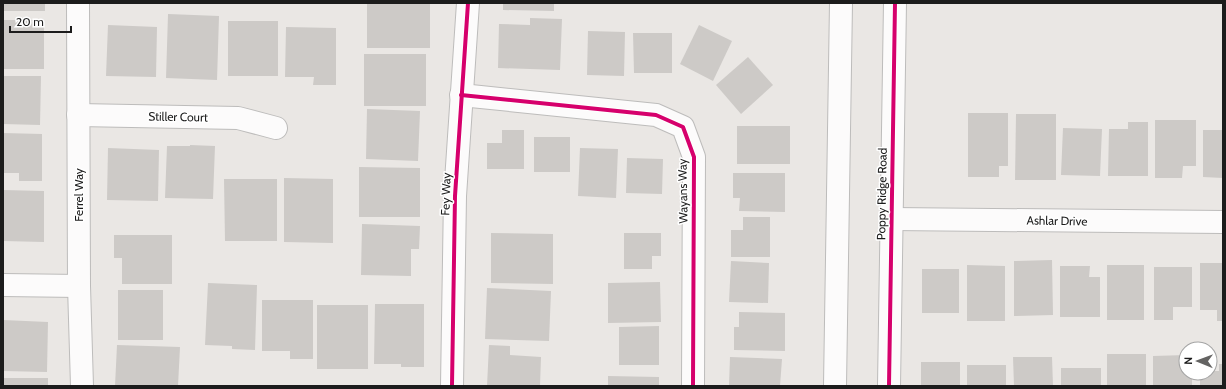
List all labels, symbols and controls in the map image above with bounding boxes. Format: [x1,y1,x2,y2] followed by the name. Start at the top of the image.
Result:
[10,8,71,34] scale bar
[16,14,44,29] text: 20 m
[148,108,208,125] street label: Stiller Court
[873,148,890,240] street label: Poppy Ridge Road
[674,158,691,224] street label: Wayans Way
[71,168,86,222] street label: Ferrel Way
[437,172,454,216] street label: Fey Way
[1026,212,1088,229] street label: Ashlar Drive
[1178,341,1218,381] north arrow
[1181,357,1195,365] text: N

